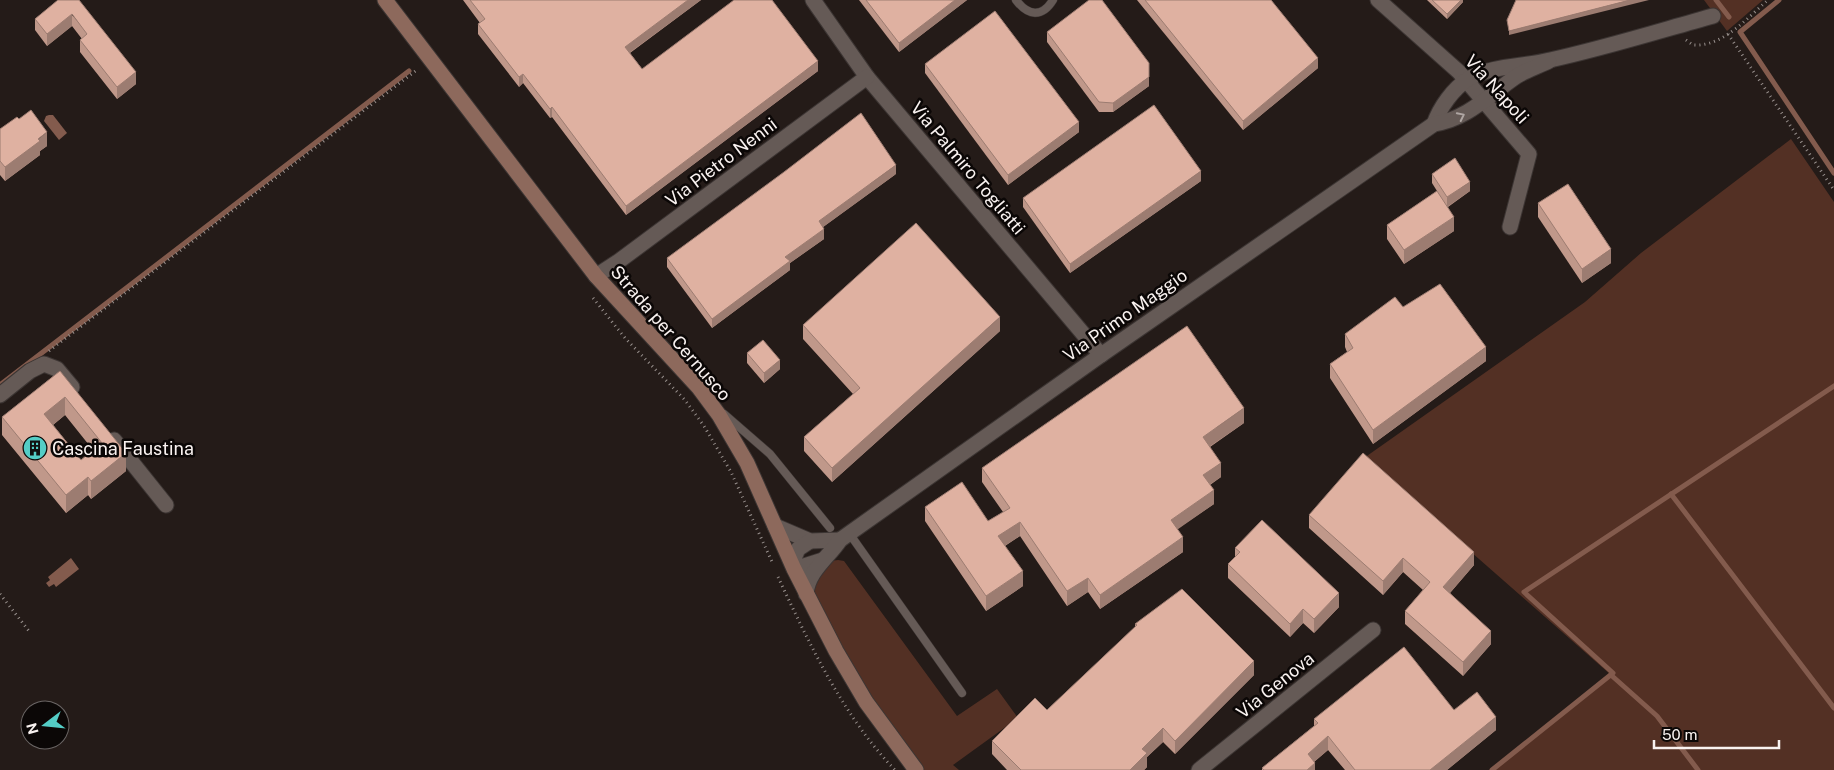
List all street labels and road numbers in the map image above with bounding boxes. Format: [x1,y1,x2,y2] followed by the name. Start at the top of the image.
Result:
[1461,50,1533,128] street label: Via Napoli
[906,97,1030,239] street label: Via Palmiro Togliatti
[661,113,781,211] street label: Via Pietro Nenni
[607,261,735,405] street label: Strada per Cernusco
[1059,264,1191,366] street label: Via Primo Maggio
[1232,647,1318,723] street label: Via Genova

